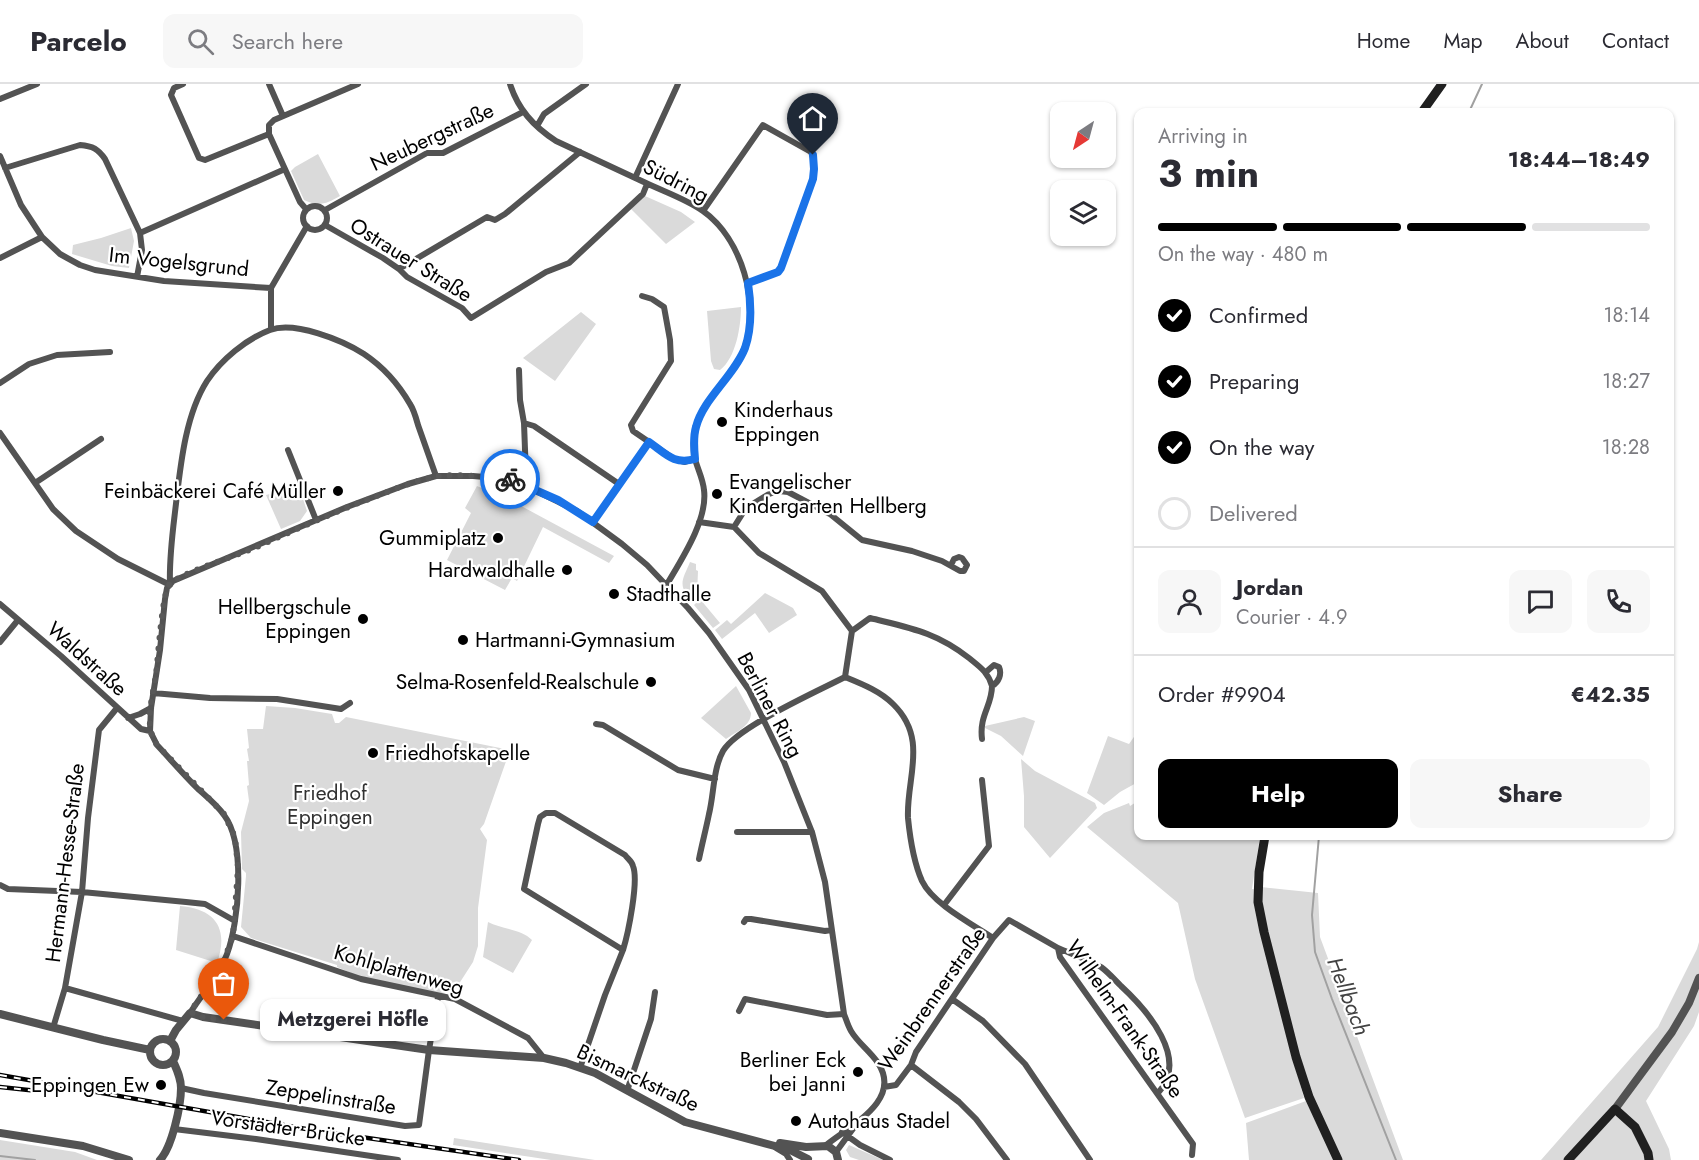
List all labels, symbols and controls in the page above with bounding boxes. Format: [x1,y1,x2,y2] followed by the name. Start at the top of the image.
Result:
[163,14,583,68] search box
[30,21,127,62] text: Parcelo
[184,25,217,58] icon: search
[232,25,343,57] text: Search here
[1357,26,1410,56] text: Home
[1443,26,1483,56] text: Map
[1516,26,1569,56] text: About
[1602,26,1669,56] text: Contact
[787,93,838,155] pin
[365,95,499,179] street label: Neubergstraße
[796,102,829,135] icon: home
[1050,102,1116,168] north arrow
[1050,102,1116,246] map controls
[1158,122,1248,151] text: Arriving in
[1508,143,1650,175] text: 18:44–18:49
[1158,145,1259,202] text: 3 min
[638,152,714,210] street label: Südring
[1050,180,1116,246] button: layers
[344,210,478,310] street label: Ostrauer Straße
[107,240,251,284] street label: Im Vogelsgrund
[1158,240,1328,269] text: On the way · 480 m
[1158,299,1191,332] icon: check
[1209,299,1308,331] text: Confirmed
[1603,301,1650,330] text: 18:14
[1158,365,1191,398] icon: check
[1209,365,1300,397] text: Preparing
[1602,367,1650,396] text: 18:27
[734,395,833,449] place label: Kinderhaus Eppingen
[715,415,729,429] marker: Kinderhaus Eppingen
[1158,431,1191,464] icon: check
[1209,431,1314,463] text: On the way
[1602,433,1650,462] text: 18:28
[480,449,540,509] courier
[494,463,527,496] icon: bike
[729,467,927,521] place label: Evangelischer Kindergarten Hellberg
[104,476,327,506] place label: Feinbäckerei Café Müller
[331,484,345,498] marker: Feinbäckerei Café Müller
[710,487,724,501] marker: Evangelischer Kindergarten Hellberg
[1209,497,1298,529] text: Delivered
[379,523,486,553] place label: Gummiplatz
[491,531,505,545] marker: Gummiplatz
[428,555,555,585] place label: Hardwaldhalle
[560,563,574,577] marker: Hardwaldhalle
[1158,570,1221,633] button: person
[1509,570,1572,633] button: chat
[1587,570,1650,633] button: phone
[1236,571,1303,603] text: Jordan
[626,579,711,609] place label: Stadthalle
[607,587,621,601] marker: Stadthalle
[218,592,351,646] place label: Hellbergschule Eppingen
[1236,603,1348,632] text: Courier · 4.9
[356,612,370,626] marker: Hellbergschule Eppingen
[40,615,134,703] street label: Waldstraße
[475,625,675,655] place label: Hartmanni-Gymnasium
[456,633,470,647] marker: Hartmanni-Gymnasium
[730,647,810,763] street label: Berliner Ring
[396,667,639,697] place label: Selma-Rosenfeld-Realschule
[644,675,658,689] marker: Selma-Rosenfeld-Realschule
[1158,678,1286,710] text: Order #9904
[1571,678,1650,710] text: €42.35
[385,738,530,768] place label: Friedhofskapelle
[366,746,380,760] marker: Friedhofskapelle
[1158,759,1398,828] button: Help
[1410,759,1650,828] button: Share
[38,761,92,964] street label: Hermann-Hesse-Straße
[287,778,373,832] park label: Friedhof Eppingen
[871,921,993,1077] street label: Weinbrennerstraße
[1059,934,1191,1104] street label: Wilhelm-Frank-Straße
[330,937,468,1003] street label: Kohlplattenweg
[1319,952,1379,1040] water label: Hellbach
[198,958,249,1020] pin
[207,967,240,1000] icon: bag
[260,999,446,1041] callout: Metzgerei Höfle
[277,1005,429,1034] text: Metzgerei Höfle
[572,1037,704,1120] street label: Bismarckstraße
[740,1045,847,1099] place label: Berliner Eck bei Janni
[851,1065,865,1079] marker: Berliner Eck bei Janni
[31,1070,150,1100] place label: Eppingen Ew
[264,1072,398,1122] street label: Zeppelinstraße
[154,1078,168,1092] marker: Eppingen Ew
[209,1102,367,1154] street label: Vorstädter Brücke
[808,1106,950,1136] place label: Autohaus Stadel
[789,1114,803,1128] marker: Autohaus Stadel

